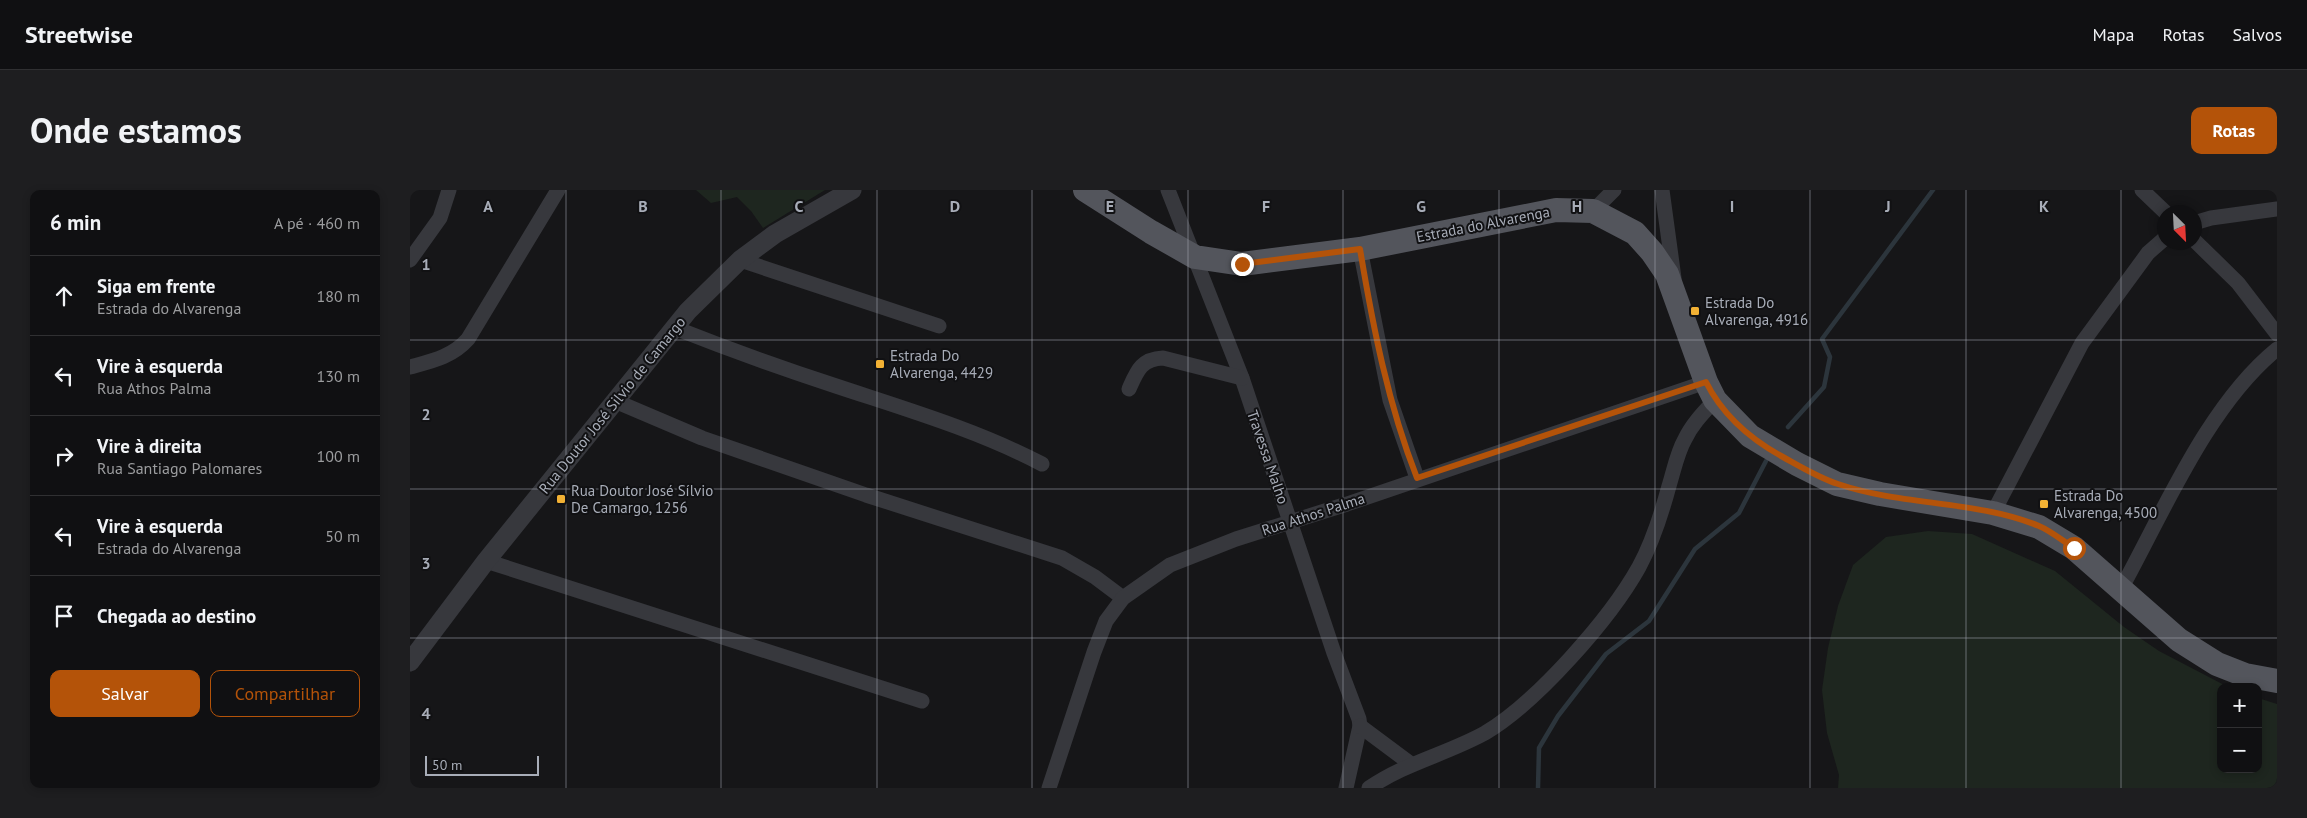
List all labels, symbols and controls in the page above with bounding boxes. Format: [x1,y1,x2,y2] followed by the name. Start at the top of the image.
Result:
[25,19,133,50] text: Streetwise
[2093,23,2134,46] text: Mapa
[2162,23,2205,46] text: Rotas
[2233,23,2282,46] text: Salvos
[30,107,242,153] text: Onde estamos
[2191,107,2277,154] button: Rotas
[483,196,493,216] text: A
[638,196,648,216] text: B
[795,196,804,216] text: C
[950,196,960,216] text: D
[1106,196,1114,216] text: E
[1262,196,1270,216] text: F
[1416,196,1426,216] text: G
[1572,196,1582,216] text: H
[1730,196,1734,216] text: I
[1884,196,1891,216] text: J
[2039,196,2049,216] text: K
[1415,202,1551,246] street label: Estrada do Alvarenga
[2157,205,2202,250] north arrow
[50,209,101,236] text: 6 min
[274,213,360,233] text: A pé · 460 m
[1231,253,1254,276] route end
[421,254,431,274] text: 1
[97,274,215,298] text: Siga em frente
[50,282,78,310] icon: ahead
[317,286,360,306] text: 180 m
[1705,293,1808,329] place label: Estrada Do Alvarenga, 4916
[97,298,241,318] text: Estrada do Alvarenga
[1689,305,1701,317] marker: Estrada Do Alvarenga, 4916
[535,313,689,497] street label: Rua Doutor José Silvio de Camargo
[890,346,993,382] place label: Estrada Do Alvarenga, 4429
[97,354,223,378] text: Vire à esquerda
[874,358,886,370] marker: Estrada Do Alvarenga, 4429
[50,362,78,390] icon: left
[317,366,360,386] text: 130 m
[97,378,211,398] text: Rua Athos Palma
[421,404,431,424] text: 2
[1243,408,1293,506] street label: Travessa Malho
[97,434,202,458] text: Vire à direita
[50,442,78,470] icon: right
[317,446,360,466] text: 100 m
[97,458,262,478] text: Rua Santiago Palomares
[571,481,713,517] place label: Rua Doutor José Sílvio De Camargo, 1256
[2054,486,2157,522] place label: Estrada Do Alvarenga, 4500
[1259,488,1367,540] street label: Rua Athos Palma
[555,493,567,505] marker: Rua Doutor José Sílvio De Camargo, 1256
[2038,498,2050,510] marker: Estrada Do Alvarenga, 4500
[97,514,223,538] text: Vire à esquerda
[50,522,78,550] icon: left
[325,526,360,546] text: 50 m
[2063,537,2086,560] route start
[97,538,241,558] text: Estrada do Alvarenga
[421,553,431,573] text: 3
[50,602,78,630] icon: arrive
[97,604,256,628] text: Chegada ao destino
[50,670,200,717] button: Salvar
[210,670,360,717] button: Compartilhar
[2217,683,2262,773] map controls
[2217,683,2262,728] button: +
[421,703,431,723] text: 4
[2217,728,2262,773] button: −
[425,753,539,776] scale bar
[432,756,462,774] text: 50 m

